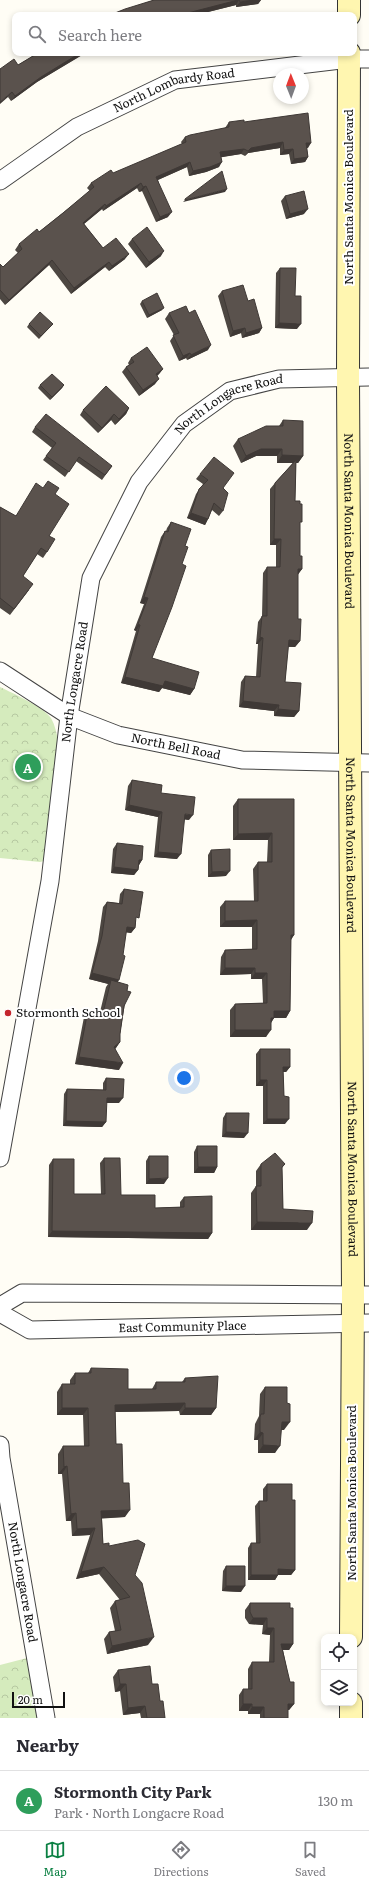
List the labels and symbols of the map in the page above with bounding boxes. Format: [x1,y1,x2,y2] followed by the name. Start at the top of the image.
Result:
[110,63,236,116] street label: North Lombardy Road
[273,68,309,104] north arrow
[339,108,357,285] street label: North Santa Monica Boulevard
[169,369,284,438] street label: North Longacre Road
[340,433,359,610] street label: North Santa Monica Boulevard
[56,619,92,743] street label: North Longacre Road
[130,728,223,764] street label: North Bell Road
[15,752,41,782] pin: A
[342,757,361,934] street label: North Santa Monica Boulevard
[16,1003,121,1021] place label: Stormonth School
[3,1008,13,1018] marker: Stormonth School
[174,1068,194,1088] your location
[344,1081,363,1258] street label: North Santa Monica Boulevard
[118,1316,247,1336] street label: East Community Place
[342,1404,360,1581] street label: North Santa Monica Boulevard
[4,1520,43,1644] street label: North Longacre Road
[12,1690,65,1709] scale bar

